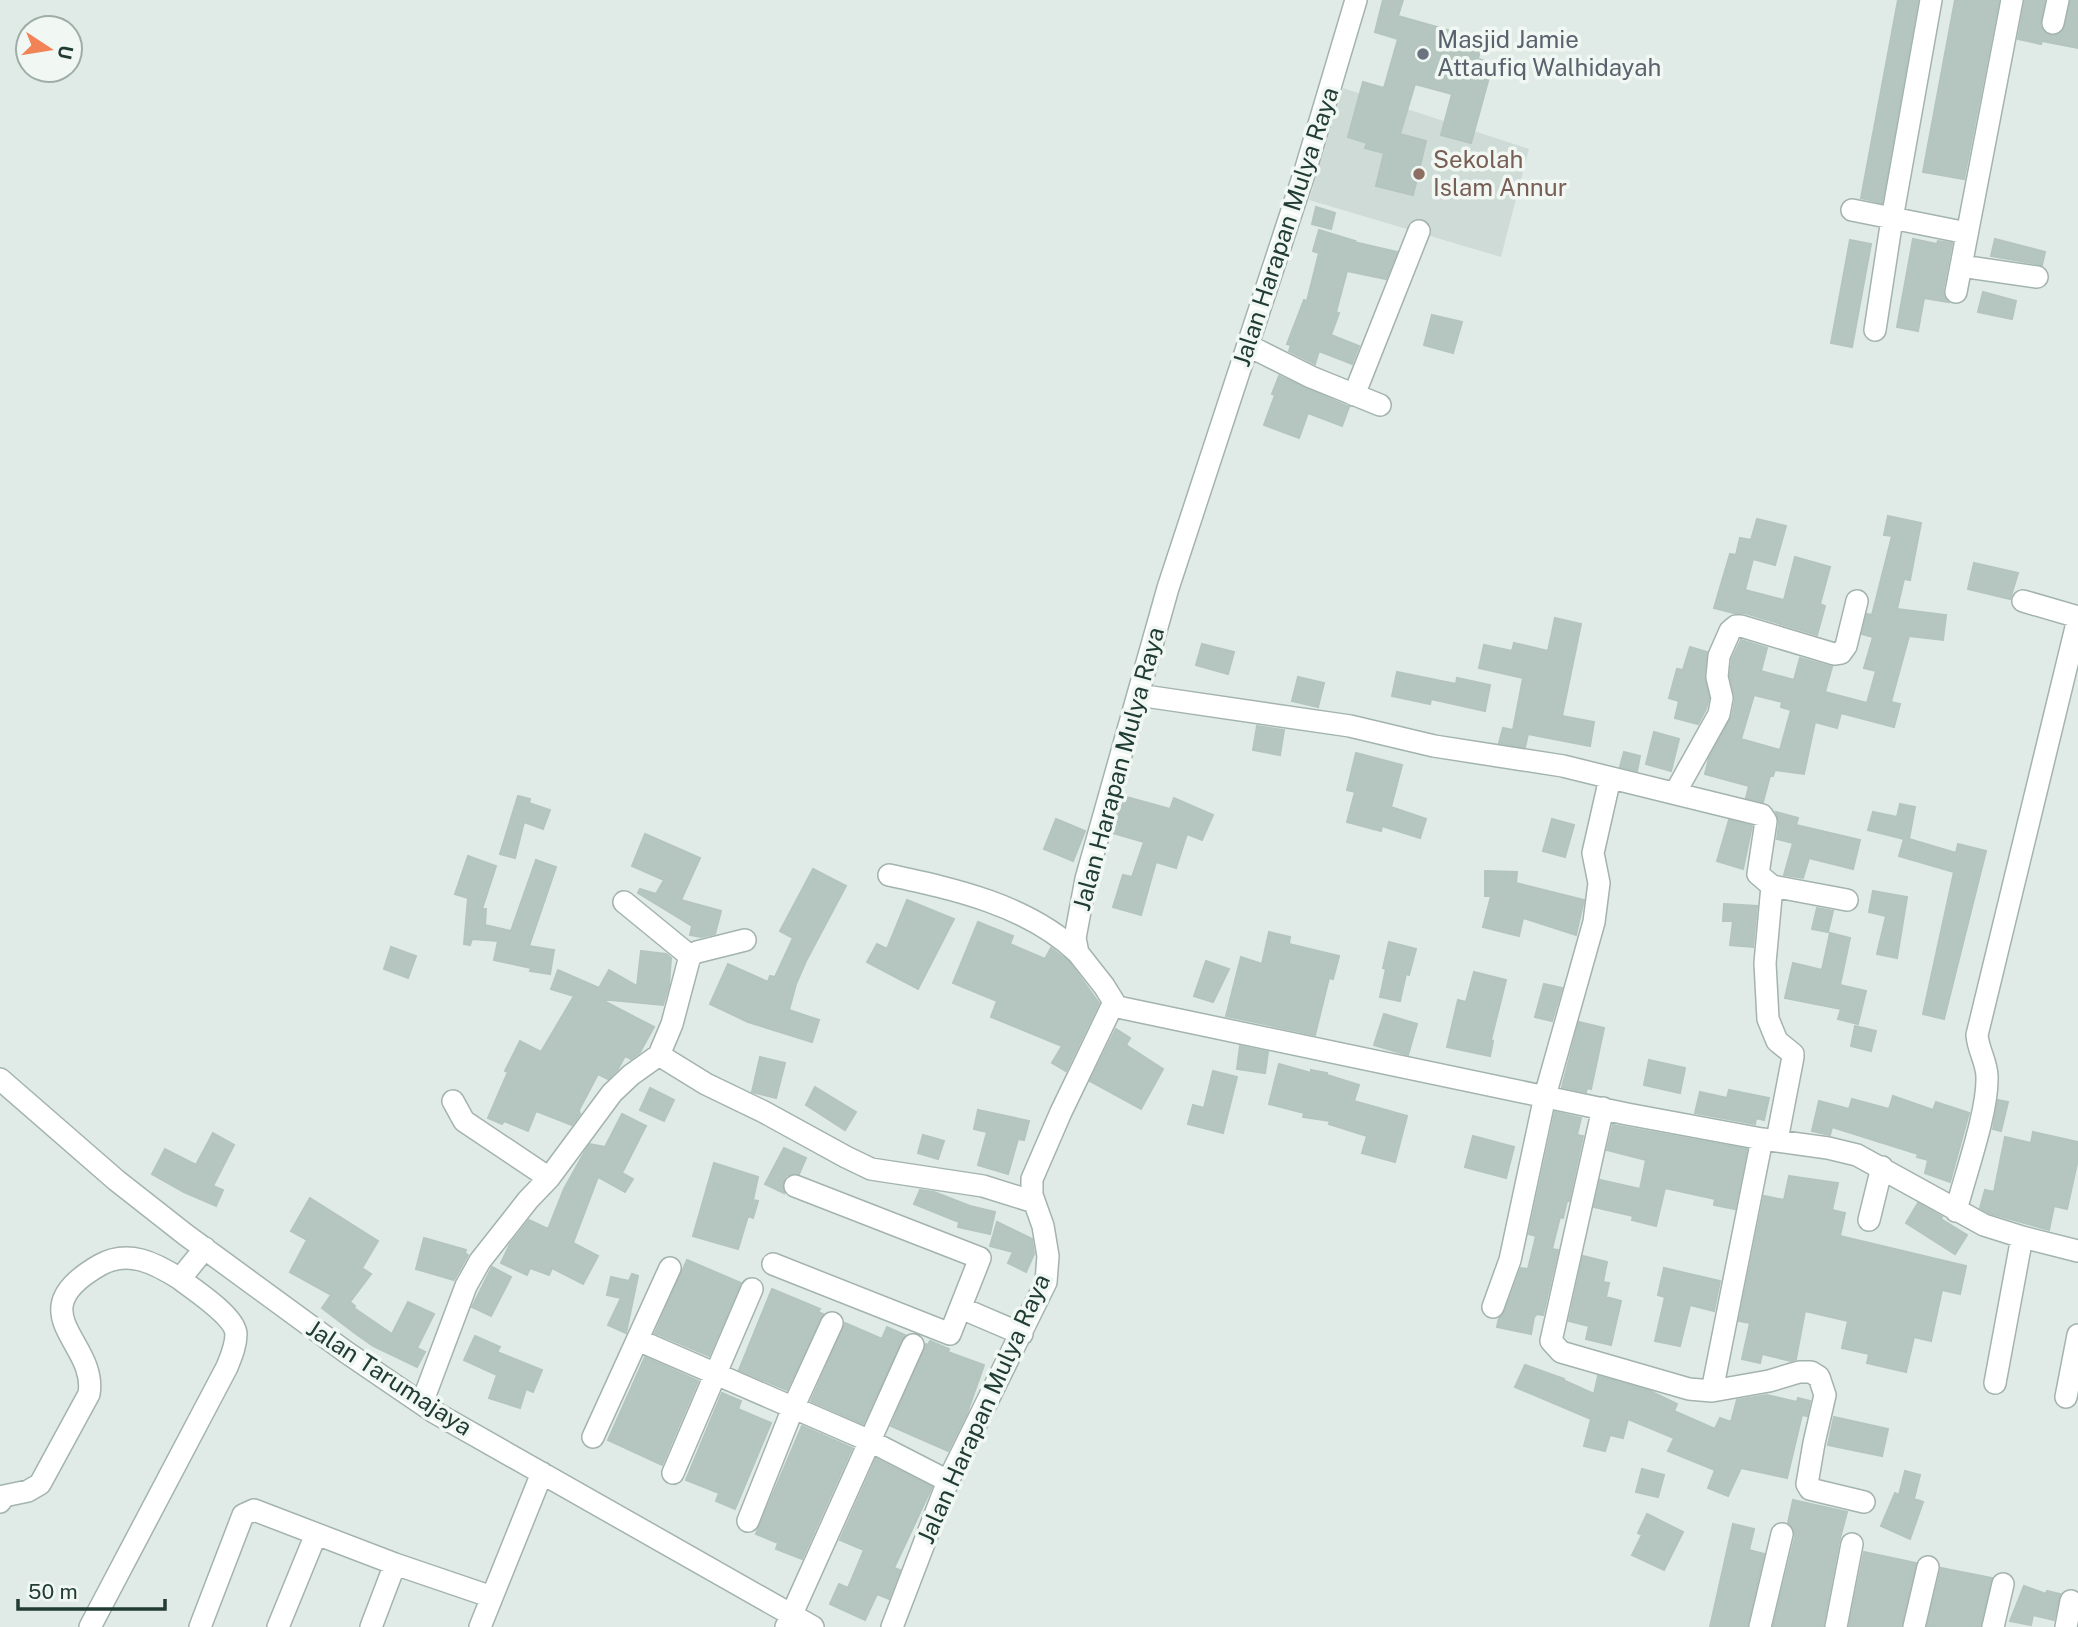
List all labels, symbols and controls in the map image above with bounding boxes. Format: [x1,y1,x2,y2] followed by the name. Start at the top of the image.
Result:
[14,14,84,84] north arrow
[1437,25,1661,81] place label: Masjid Jamie Attaufiq Walhidayah
[53,44,78,62] text: U
[1415,46,1431,62] marker: Masjid Jamie Attaufiq Walhidayah
[1227,83,1343,370] street label: Jalan Harapan Mulya Raya
[1433,145,1567,201] place label: Sekolah Islam Annur
[1411,166,1427,182] marker: Sekolah Islam Annur
[1067,624,1169,913] street label: Jalan Harapan Mulya Raya
[911,1269,1055,1548] street label: Jalan Harapan Mulya Raya
[302,1313,477,1441] street label: Jalan Tarumajaya
[18,1568,164,1612] scale bar
[28,1579,78,1604] text: 50 m

